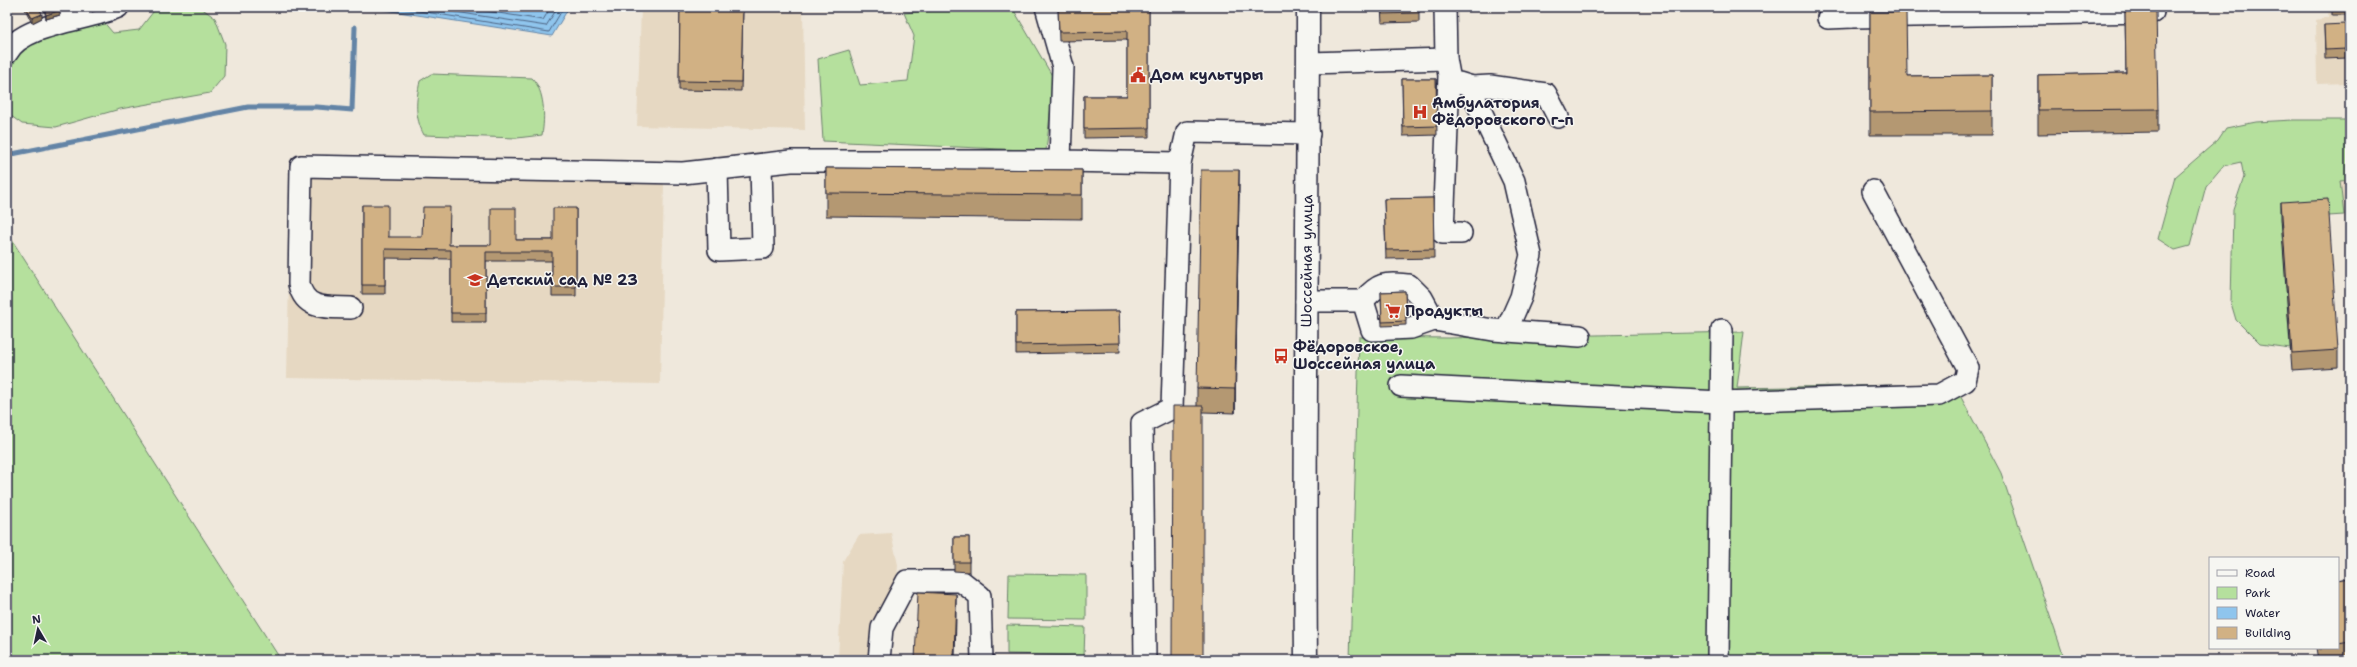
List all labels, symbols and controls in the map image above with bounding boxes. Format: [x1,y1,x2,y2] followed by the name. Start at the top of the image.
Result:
[1150,65,1264,85] place label: Дом культуры
[1129,66,1147,84] public building icon: Дом культуры
[1432,93,1574,130] place label: Амбулатория Фёдоровского г-п
[1411,103,1429,121] hospital icon: Амбулатория Фёдоровского г-п
[1296,194,1317,327] street label: Шоссейная улица
[487,270,638,290] place label: Детский сад № 23
[466,271,484,289] school or university icon: Детский сад № 23
[1405,301,1483,321] place label: Продукты
[1384,302,1402,320] supermarket icon: Продукты
[1293,337,1436,374] place label: Фёдоровское, Шоссейная улица
[1272,347,1290,365] bus stop icon: Фёдоровское, Шоссейная улица
[2209,557,2339,649] legend
[2245,565,2276,581] text: Road
[2245,585,2271,601] text: Park
[2245,605,2281,621] text: Water
[18,609,58,649] north arrow
[31,611,42,628] text: N
[2245,625,2291,641] text: Building

